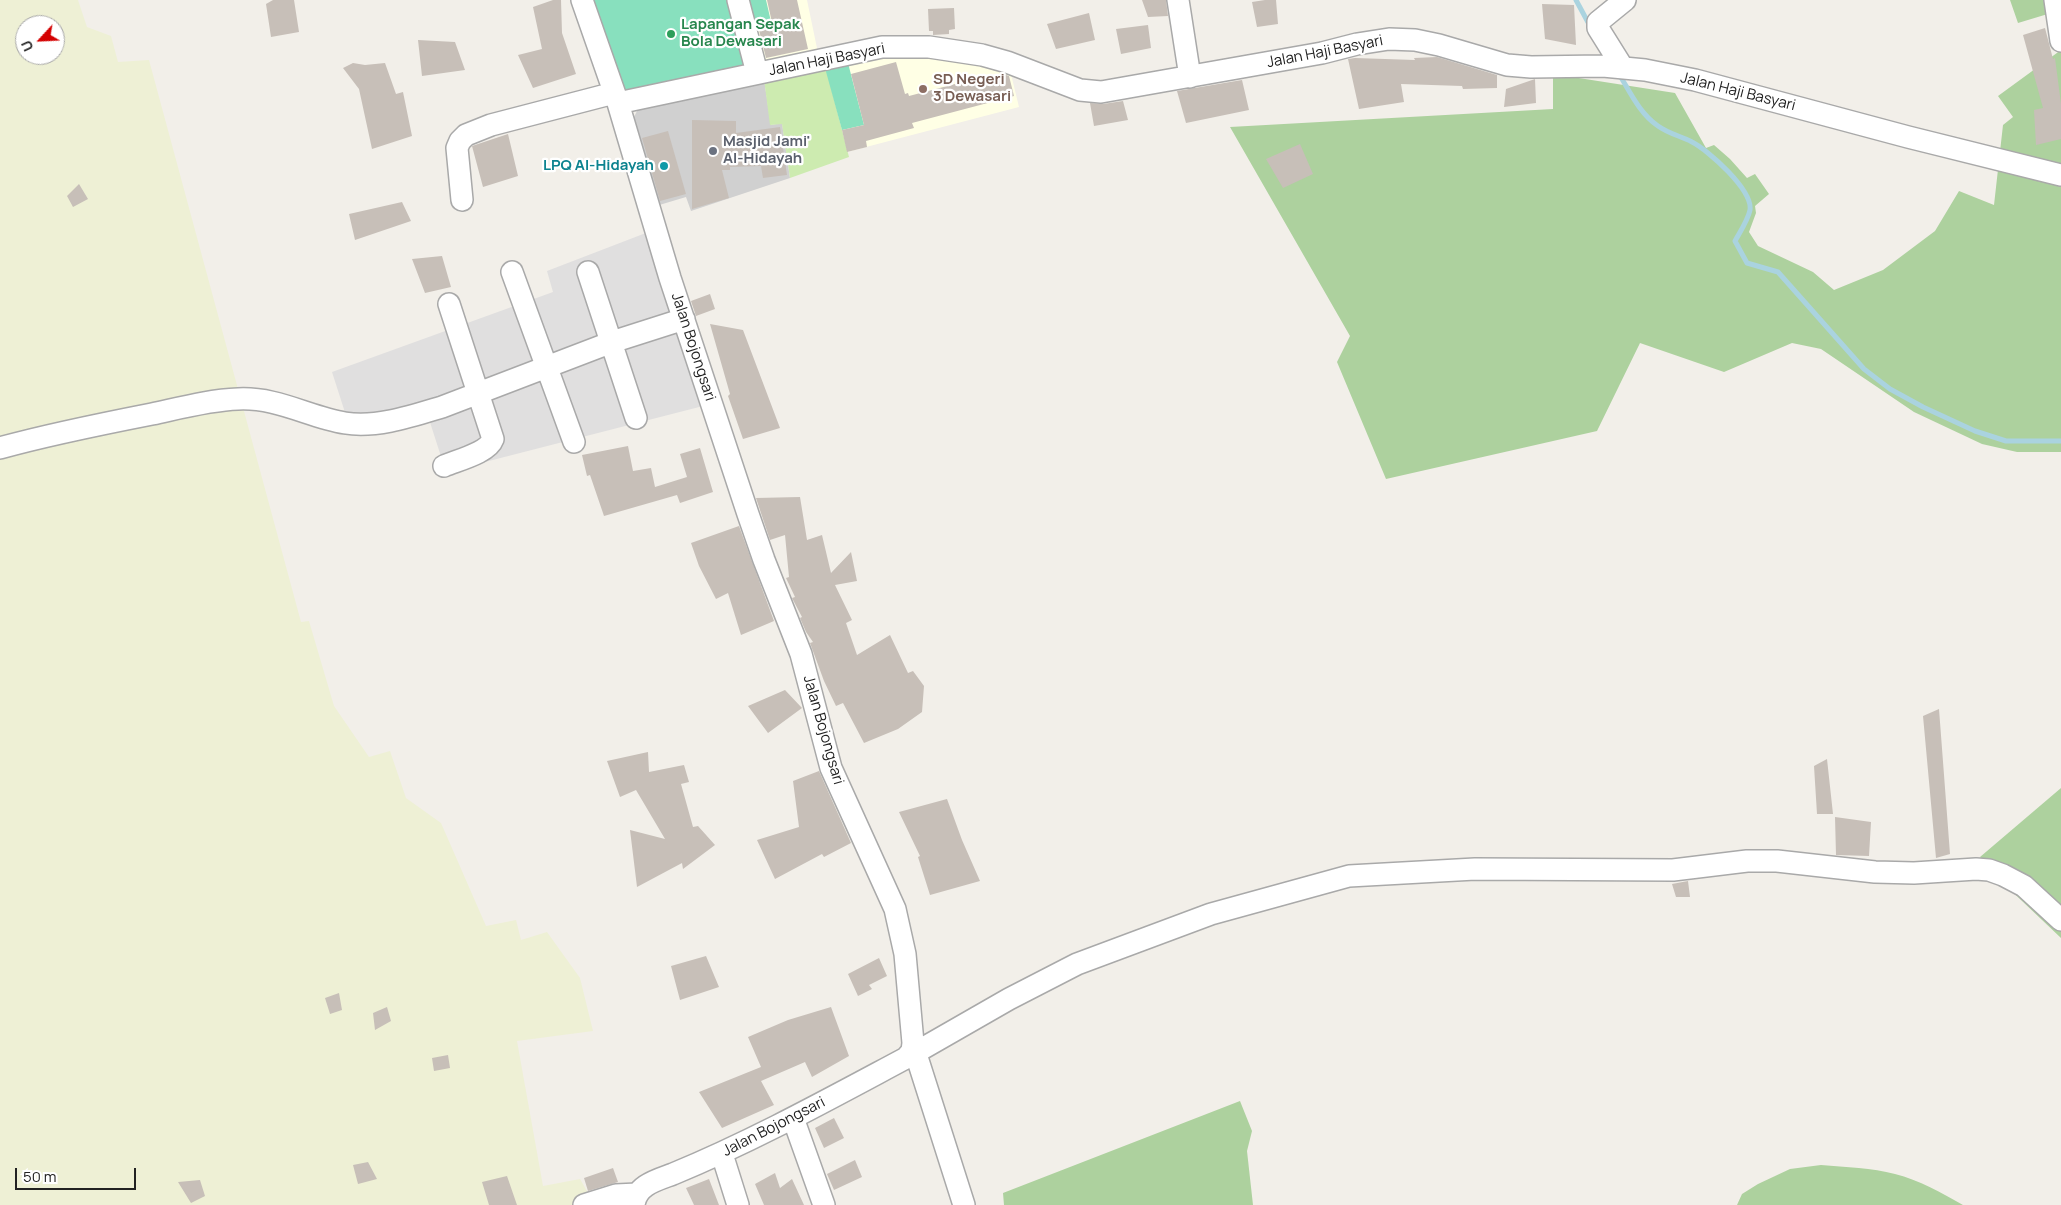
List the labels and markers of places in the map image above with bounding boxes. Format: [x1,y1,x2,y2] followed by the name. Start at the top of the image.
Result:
[681,16,800,51] place label: Lapangan Sepak Bola Dewasari
[665,28,677,40] marker: Lapangan Sepak Bola Dewasari
[933,71,1011,106] place label: SD Negeri 3 Dewasari
[917,83,929,95] marker: SD Negeri 3 Dewasari
[723,133,810,168] place label: Masjid Jami' Al-Hidayah
[707,145,719,157] marker: Masjid Jami' Al-Hidayah
[543,157,654,175] place label: LPQ Al-Hidayah
[658,160,670,172] marker: LPQ Al-Hidayah

